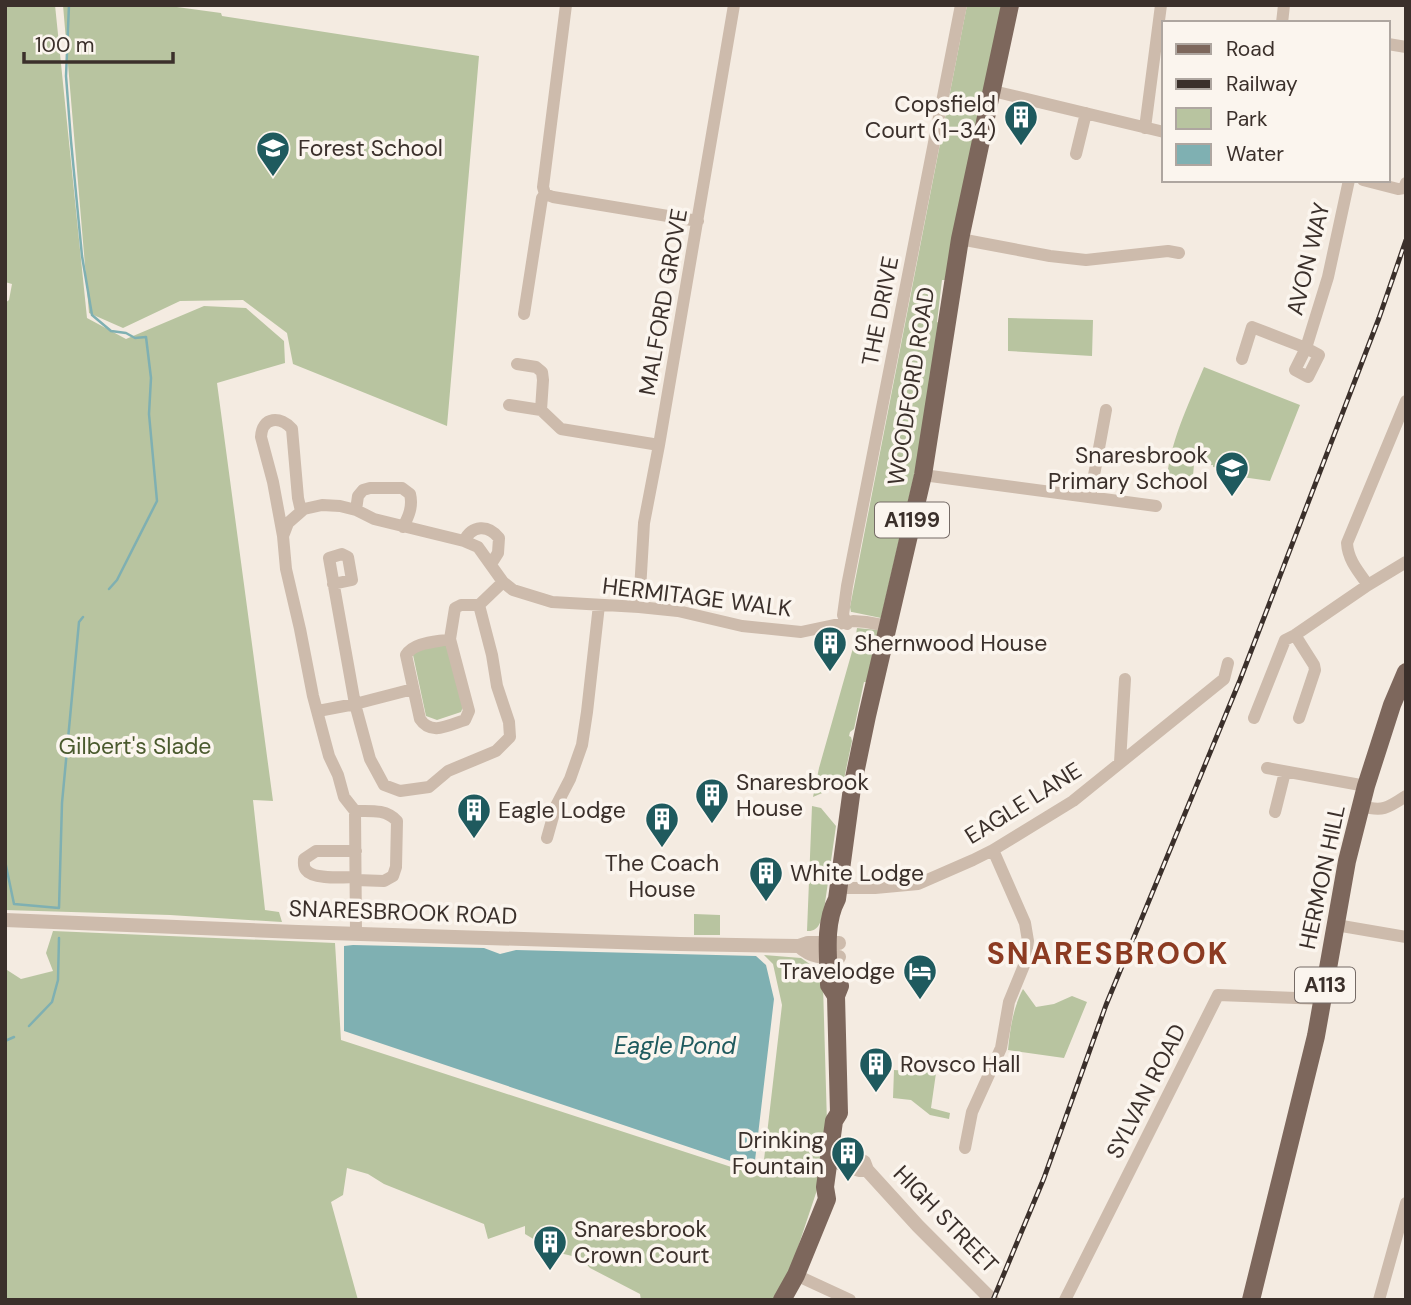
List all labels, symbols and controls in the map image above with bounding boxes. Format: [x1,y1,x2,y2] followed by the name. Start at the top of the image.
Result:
[24,21,173,65] scale bar
[1162,21,1390,182] legend
[35,31,95,59] text: 100 m
[1226,35,1275,63] text: Road
[1226,70,1298,98] text: Railway
[865,89,996,145] place label: Copsfield Court (1-34)
[1002,98,1040,147] building icon: Copsfield Court (1-34)
[1226,105,1268,133] text: Park
[254,129,292,178] school or university icon: Forest School
[298,133,443,163] place label: Forest School
[1226,140,1284,168] text: Water
[1280,199,1336,319] street label: AVON WAY
[632,206,694,398] street label: MALFORD GROVE
[855,254,905,368] street label: THE DRIVE
[881,285,941,487] street label: WOODFORD ROAD
[1048,440,1208,496] place label: Snaresbrook Primary School
[1213,449,1251,498] school or university icon: Snaresbrook Primary School
[875,503,949,538] road number: A1199
[601,571,793,623] street label: HERMITAGE WALK
[811,624,849,673] building icon: Shernwood House
[854,628,1047,658] place label: Shernwood House
[59,731,211,761] park label: Gilbert's Slade
[959,755,1087,851] street label: EAGLE LANE
[736,767,869,823] place label: Snaresbrook House
[693,776,731,825] building icon: Snaresbrook House
[455,791,493,840] building icon: Eagle Lodge
[498,795,626,825] place label: Eagle Lodge
[643,800,681,849] building icon: The Coach House
[1292,802,1352,952] street label: HERMON HILL
[605,848,719,904] place label: The Coach House
[747,854,785,903] building icon: White Lodge
[790,858,924,888] place label: White Lodge
[288,893,518,931] street label: SNARESBROOK ROAD
[987,934,1229,973] district label: SNARESBROOK
[901,952,939,1001] hotel icon: Travelodge
[780,956,895,986] place label: Travelodge
[1295,968,1355,1002] road number: A113
[1099,1019,1193,1163] street label: SYLVAN ROAD
[614,1030,737,1061] water label: Eagle Pond
[857,1045,895,1094] building icon: Rovsco Hall
[900,1049,1020,1079] place label: Rovsco Hall
[732,1125,824,1181] place label: Drinking Fountain
[829,1134,867,1183] building icon: Drinking Fountain
[887,1159,1005,1279] street label: HIGH STREET
[574,1214,709,1270] place label: Snaresbrook Crown Court
[531,1223,569,1272] building icon: Snaresbrook Crown Court

